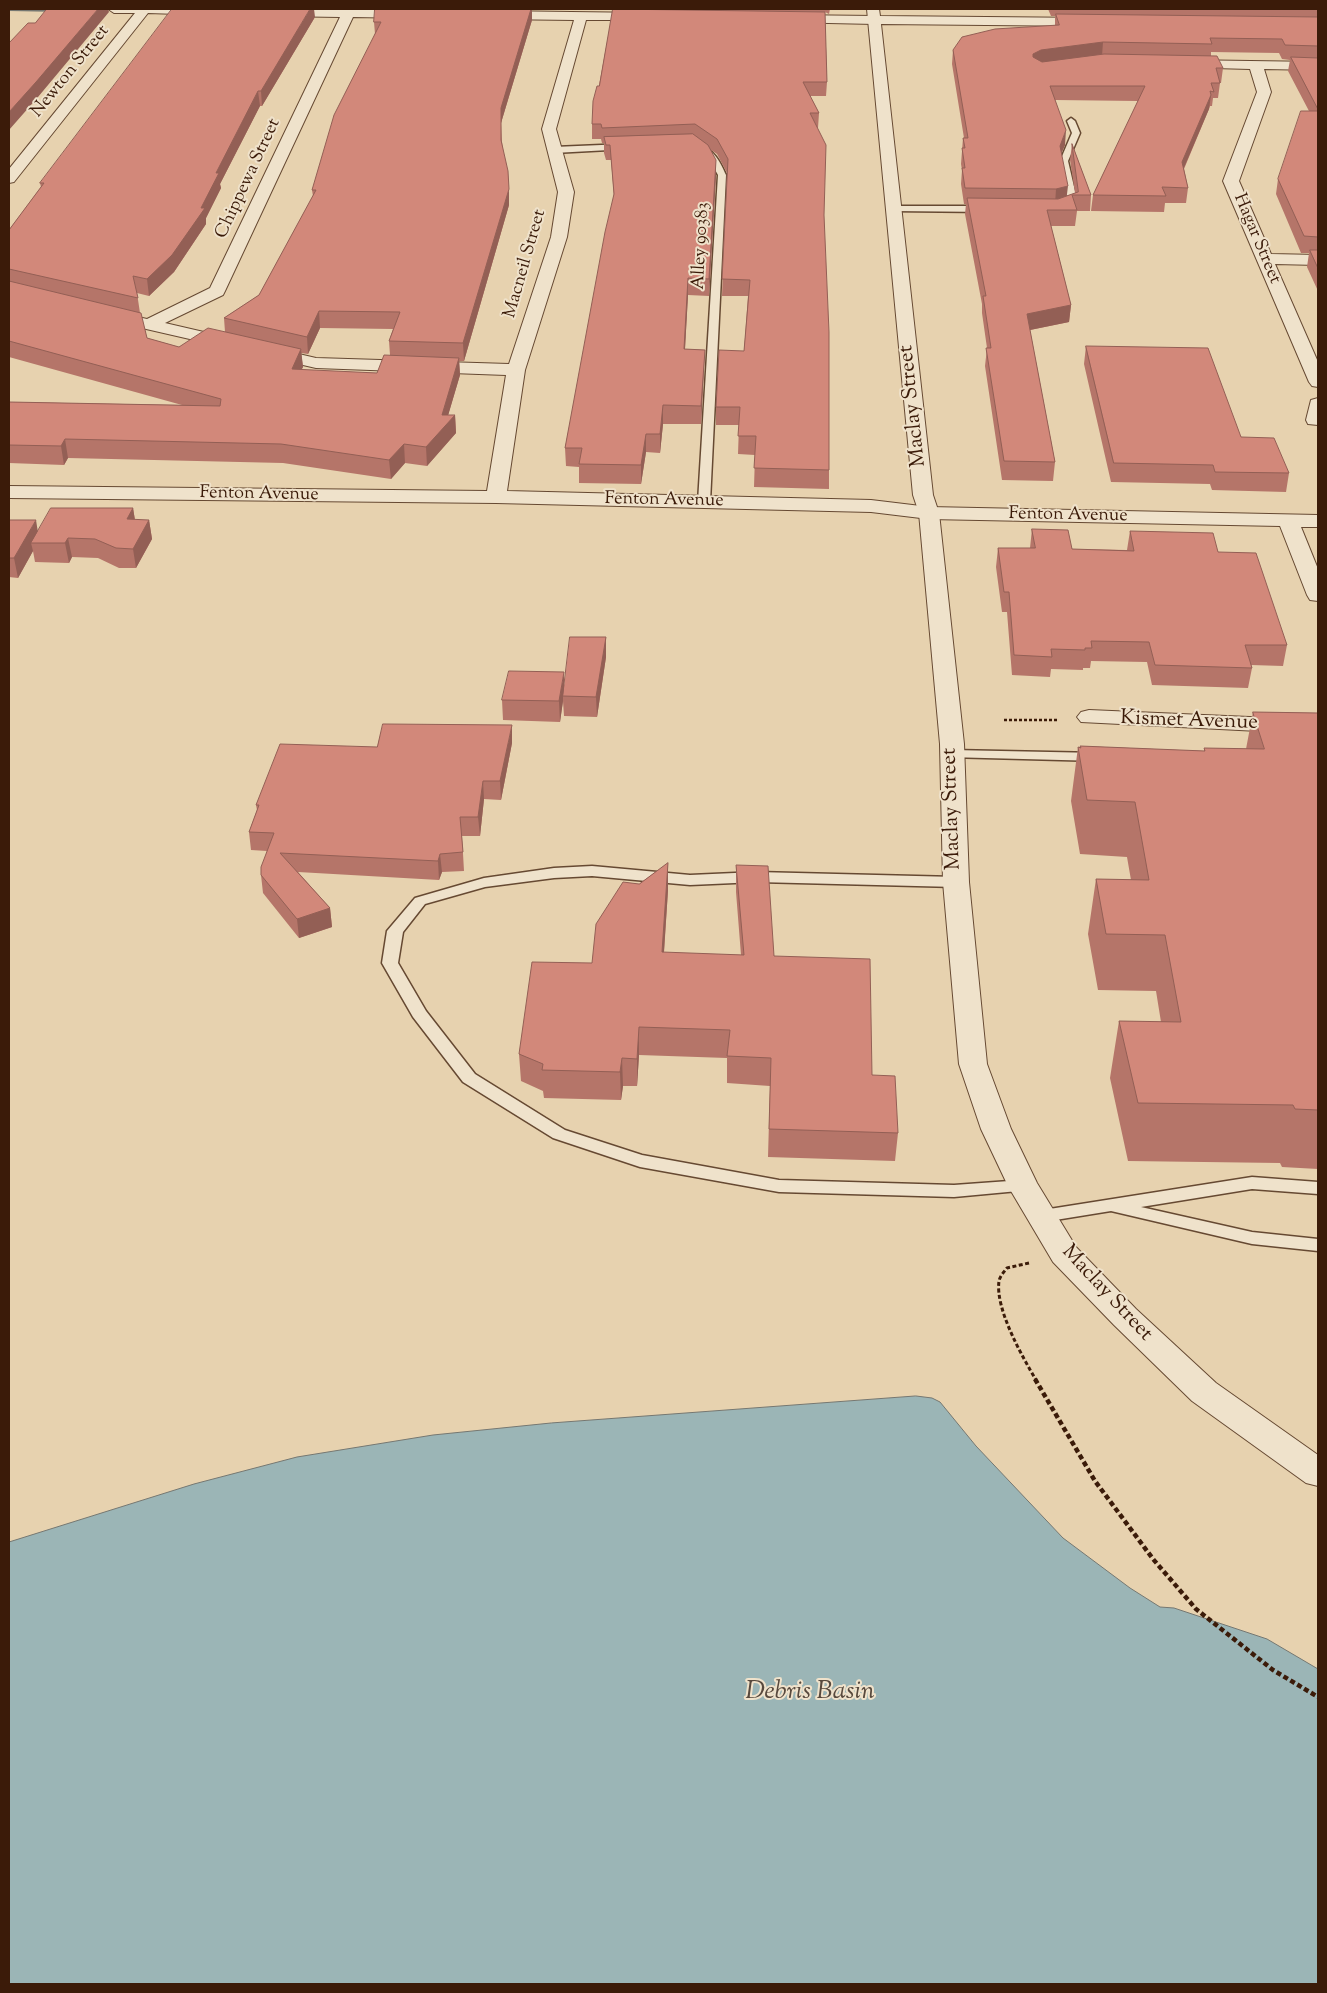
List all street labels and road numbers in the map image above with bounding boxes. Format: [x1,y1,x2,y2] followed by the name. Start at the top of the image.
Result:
[27,21,115,123] street label: Newton Street
[212,115,286,243] street label: Chippewa Street
[1227,191,1285,287] street label: Hagar Street
[689,202,715,290] street label: Alley 90383
[500,207,552,321] street label: Macneil Street
[895,344,933,468] street label: Maclay Street
[199,483,319,507] street label: Fenton Avenue
[604,489,724,513] street label: Fenton Avenue
[1008,504,1128,528] street label: Fenton Avenue
[1120,707,1258,737] street label: Kismet Avenue
[938,747,968,871] street label: Maclay Street
[1055,1241,1157,1347] street label: Maclay Street

